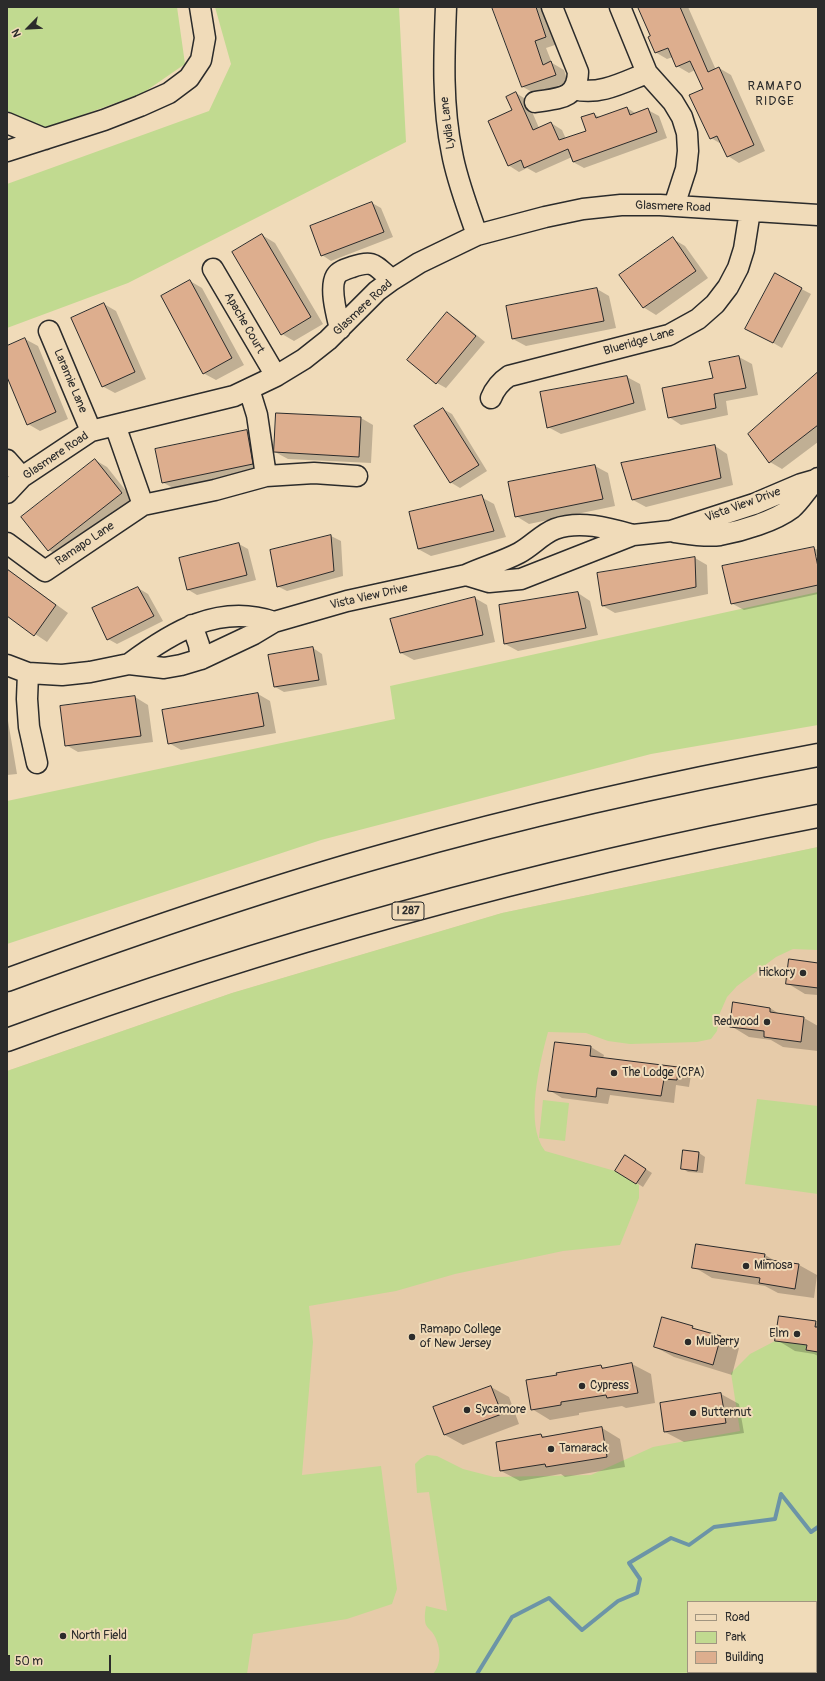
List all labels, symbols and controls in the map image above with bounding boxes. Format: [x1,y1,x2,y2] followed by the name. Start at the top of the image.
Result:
[8,8,48,48] north arrow
[9,27,24,39] text: N
[747,79,803,110] district label: RAMAPO RIDGE
[438,96,458,150] street label: Lydia Lane
[635,198,711,216] street label: Glasmere Road
[330,277,396,339] street label: Glasmere Road
[221,290,267,356] street label: Apache Court
[602,325,676,359] street label: Blueridge Lane
[50,347,90,415] street label: Laramie Lane
[21,429,91,483] street label: Glasmere Road
[703,485,783,525] street label: Vista View Drive
[53,519,117,569] street label: Ramapo Lane
[329,581,409,613] street label: Vista View Drive
[392,902,424,920] road number: I 287
[758,966,795,980] place label: Hickory
[798,968,808,978] marker: Hickory
[713,1015,759,1029] place label: Redwood
[762,1017,772,1027] marker: Redwood
[622,1066,705,1080] place label: The Lodge (CPA)
[609,1068,619,1078] marker: The Lodge (CPA)
[754,1259,793,1273] place label: Mimosa
[741,1261,751,1271] marker: Mimosa
[420,1323,501,1351] place label: Ramapo College of New Jersey
[769,1327,789,1341] place label: Elm
[792,1329,802,1339] marker: Elm
[407,1332,417,1342] marker: Ramapo College of New Jersey
[696,1335,739,1349] place label: Mulberry
[683,1337,693,1347] marker: Mulberry
[590,1379,629,1393] place label: Cypress
[577,1381,587,1391] marker: Cypress
[475,1403,526,1417] place label: Sycamore
[462,1405,472,1415] marker: Sycamore
[701,1406,751,1420] place label: Butternut
[688,1408,698,1418] marker: Butternut
[559,1442,608,1456] place label: Tamarack
[546,1444,556,1454] marker: Tamarack
[687,1601,817,1673] legend
[725,1610,750,1625] text: Road
[71,1629,127,1643] place label: North Field
[725,1630,746,1645] text: Park
[58,1631,68,1641] marker: North Field
[10,1647,113,1673] scale bar
[725,1650,764,1665] text: Building
[15,1654,43,1669] text: 50 m

